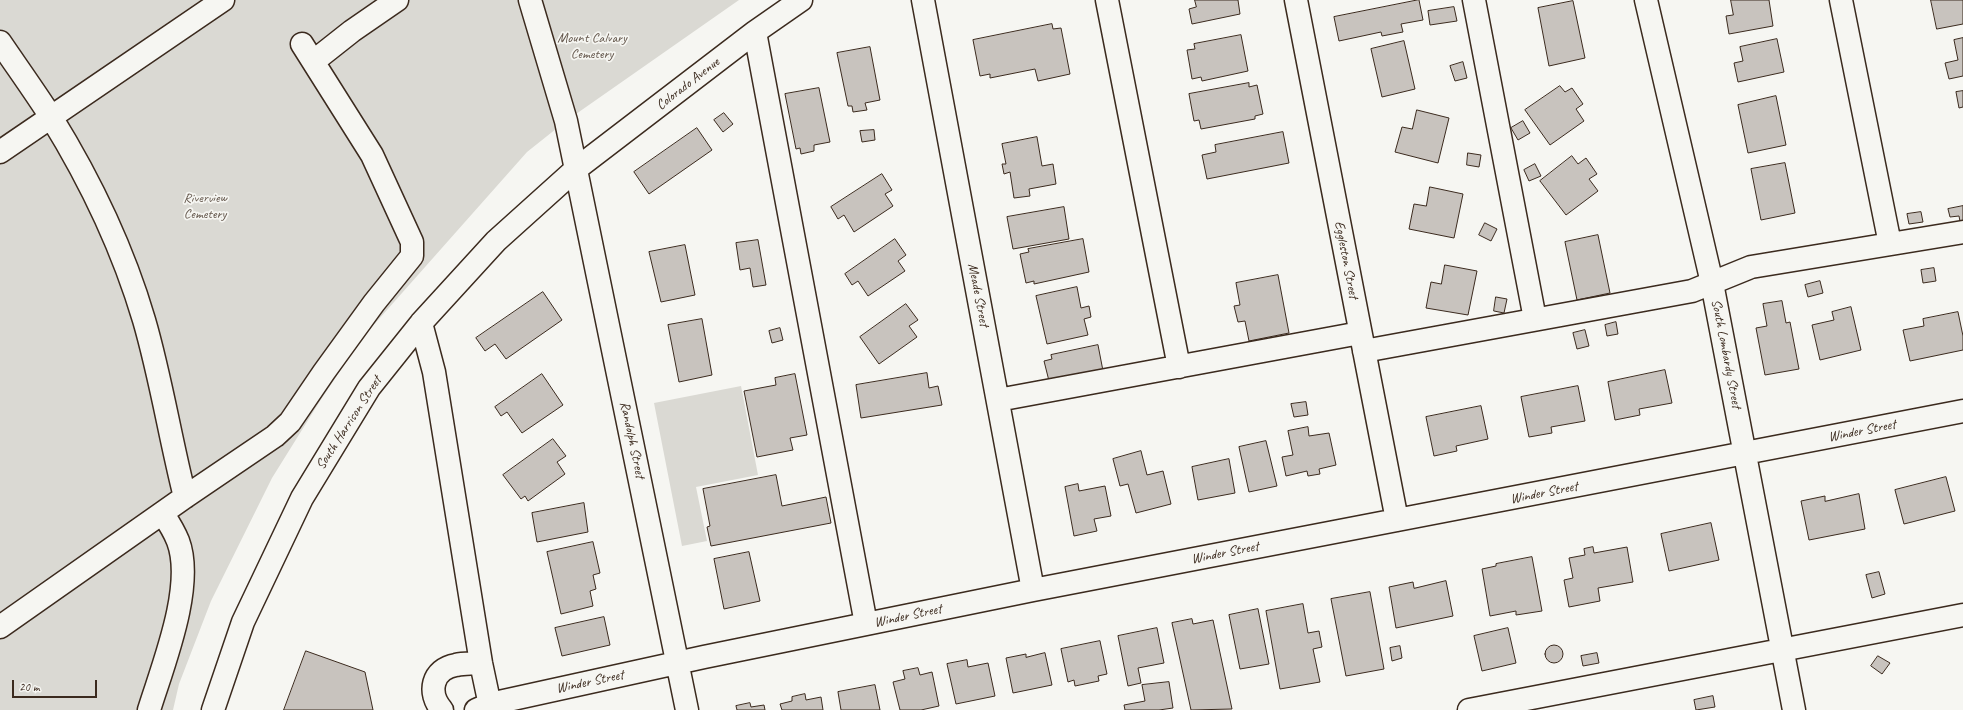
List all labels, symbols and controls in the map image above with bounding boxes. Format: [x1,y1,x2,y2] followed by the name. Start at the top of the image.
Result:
[557,30,627,62] park label: Mount Calvary Cemetery
[653,54,723,114] street label: Colorado Avenue
[183,190,227,222] park label: Riverview Cemetery
[1330,220,1362,300] street label: Eggleston Street
[964,262,992,328] street label: Meade Street
[1707,298,1745,410] street label: South Lombardy Street
[313,373,385,473] street label: South Harrison Street
[616,400,648,480] street label: Randolph Street
[1827,416,1897,446] street label: Winder Street
[1509,478,1579,508] street label: Winder Street
[1190,538,1260,568] street label: Winder Street
[873,601,943,631] street label: Winder Street
[555,667,625,697] street label: Winder Street
[14,672,99,698] scale bar
[19,679,39,695] text: 20 m

